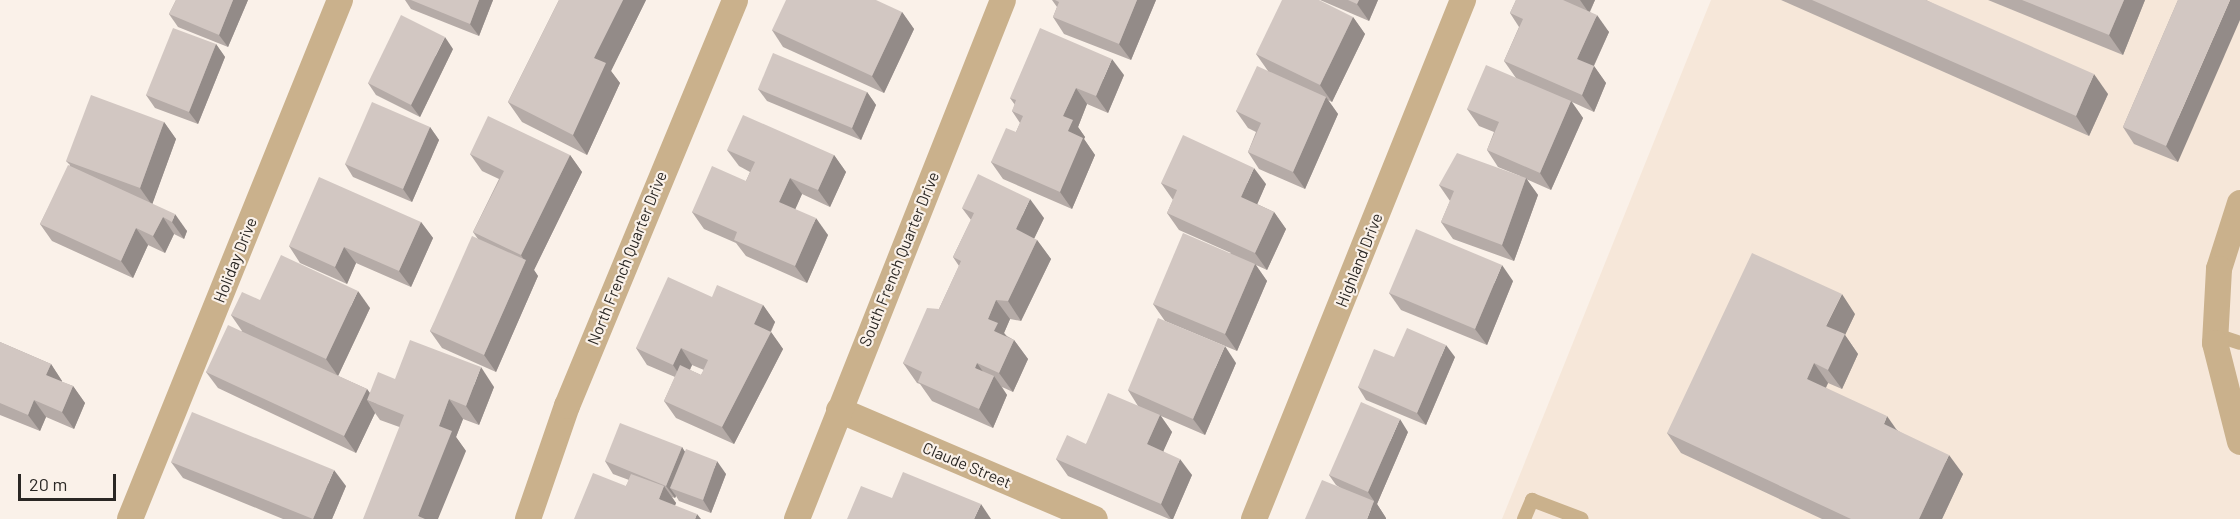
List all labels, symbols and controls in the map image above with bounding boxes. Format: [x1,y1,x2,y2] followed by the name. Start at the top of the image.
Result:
[583,168,671,348] street label: North French Quarter Drive
[855,169,943,349] street label: South French Quarter Drive
[1331,210,1387,310] street label: Highland Drive
[209,215,261,305] street label: Holiday Drive
[920,438,1014,492] street label: Claude Street
[21,462,118,500] scale bar
[29,473,67,495] text: 20 m

